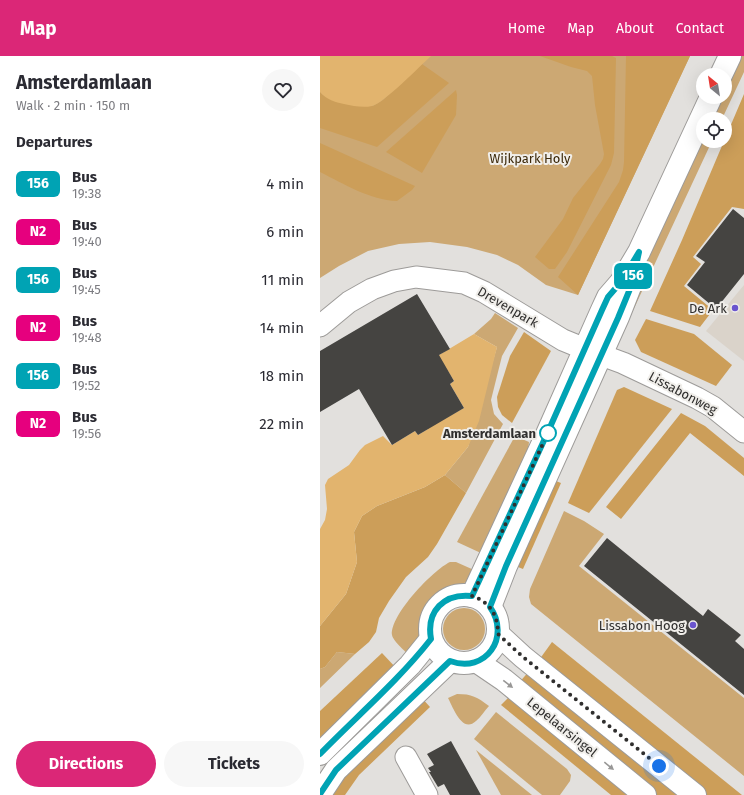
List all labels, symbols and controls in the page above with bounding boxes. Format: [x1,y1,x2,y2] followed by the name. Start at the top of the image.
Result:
[20,17,57,40] text: Map
[508,20,545,37] text: Home
[567,20,594,37] text: Map
[616,20,654,37] text: About
[676,20,724,37] text: Contact
[696,68,732,104] north arrow
[696,68,732,148] map controls
[262,69,304,111] button: heart
[16,71,152,94] text: Amsterdamlaan
[16,98,130,113] text: Walk · 2 min · 150 m
[696,112,732,148] button: locate
[16,133,93,151] text: Departures
[490,151,571,166] park label: Wijkpark Holy
[72,168,97,186] text: Bus
[27,175,49,192] text: 156
[266,175,304,193] text: 4 min
[72,186,101,201] text: 19:38
[72,216,97,234] text: Bus
[30,223,46,240] text: N2
[266,223,304,241] text: 6 min
[72,234,102,249] text: 19:40
[610,263,656,289] line badge: 156
[72,264,97,282] text: Bus
[622,267,644,284] text: 156
[27,271,49,288] text: 156
[261,271,304,289] text: 11 min
[72,282,101,297] text: 19:45
[475,284,541,331] street label: Drevenpark
[689,301,727,316] place label: De Ark
[730,303,740,313] marker: De Ark
[72,312,97,330] text: Bus
[30,319,46,336] text: N2
[260,319,304,337] text: 14 min
[72,330,102,345] text: 19:48
[72,360,97,378] text: Bus
[27,367,49,384] text: 156
[259,367,304,385] text: 18 min
[646,369,720,417] street label: Lissabonweg
[72,378,100,393] text: 19:52
[72,408,97,426] text: Bus
[30,415,46,432] text: N2
[259,415,304,433] text: 22 min
[539,424,557,442] marker: Amsterdamlaan
[72,426,101,441] text: 19:56
[442,426,536,441] place label: Amsterdamlaan
[599,618,685,633] place label: Lissabon Hoog
[688,620,698,630] marker: Lissabon Hoog
[503,679,514,688] one-way arrow
[524,694,600,760] street label: Lepelaarsingel
[16,741,156,787] button: Directions
[164,741,304,787] button: Tickets
[649,756,669,776] your location
[604,761,615,770] one-way arrow

